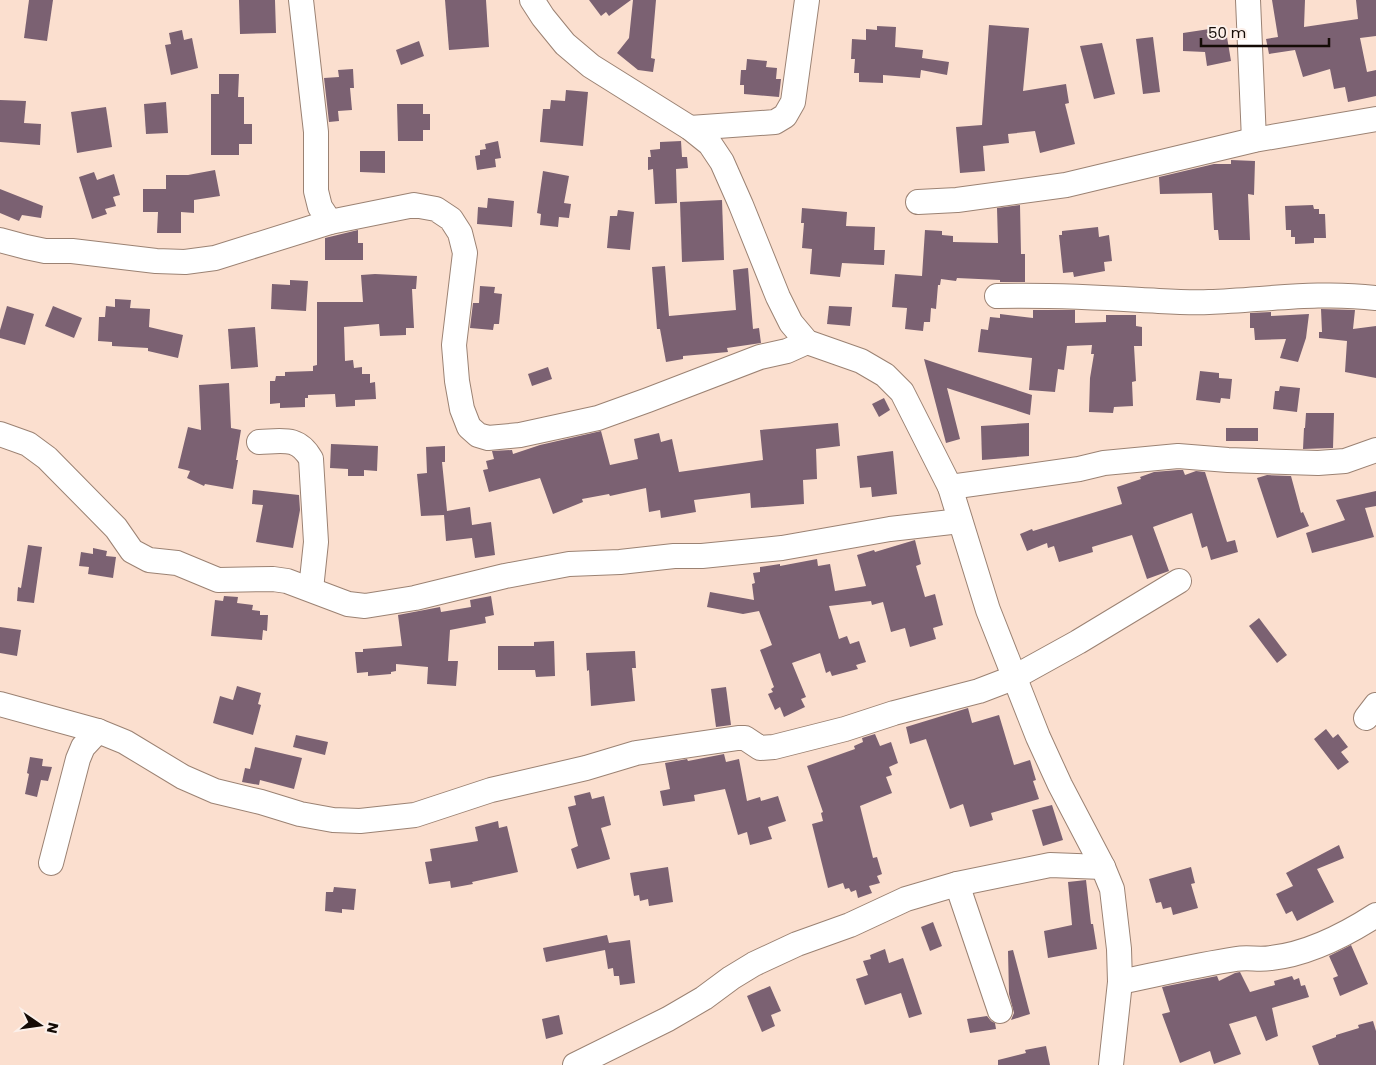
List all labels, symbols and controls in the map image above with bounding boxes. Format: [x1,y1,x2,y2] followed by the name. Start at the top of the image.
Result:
[1201,15,1328,47] scale bar
[1208,22,1246,43] text: 50 m
[15,1000,65,1050] north arrow
[42,1021,64,1035] text: N

